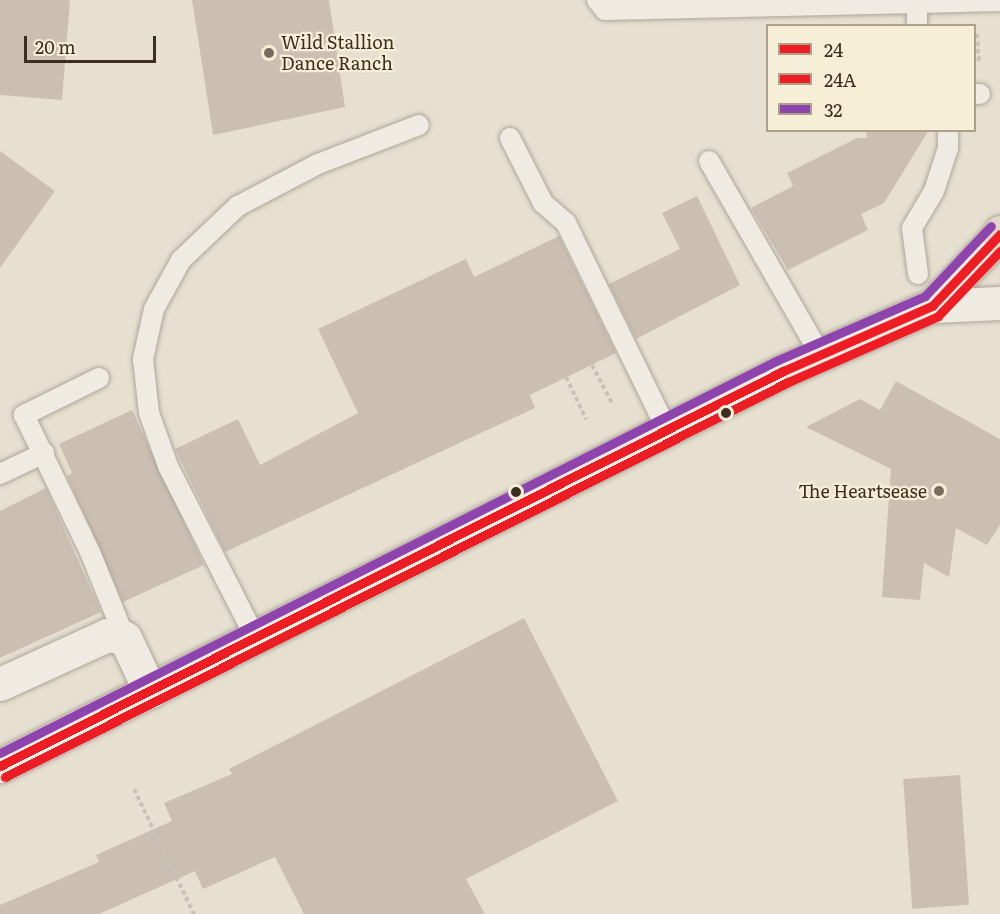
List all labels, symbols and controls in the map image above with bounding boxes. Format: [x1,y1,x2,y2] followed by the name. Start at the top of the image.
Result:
[27,24,159,62] scale bar
[766,24,976,132] legend
[281,32,394,74] place label: Wild Stallion Dance Ranch
[35,33,76,60] text: 20 m
[824,36,843,63] text: 24
[262,46,276,60] marker: Wild Stallion Dance Ranch
[824,66,856,93] text: 24A
[824,96,842,123] text: 32
[720,407,732,419] unlabelled marker
[798,480,927,502] place label: The Heartsease
[932,484,946,498] marker: The Heartsease
[510,486,522,498] unlabelled marker

